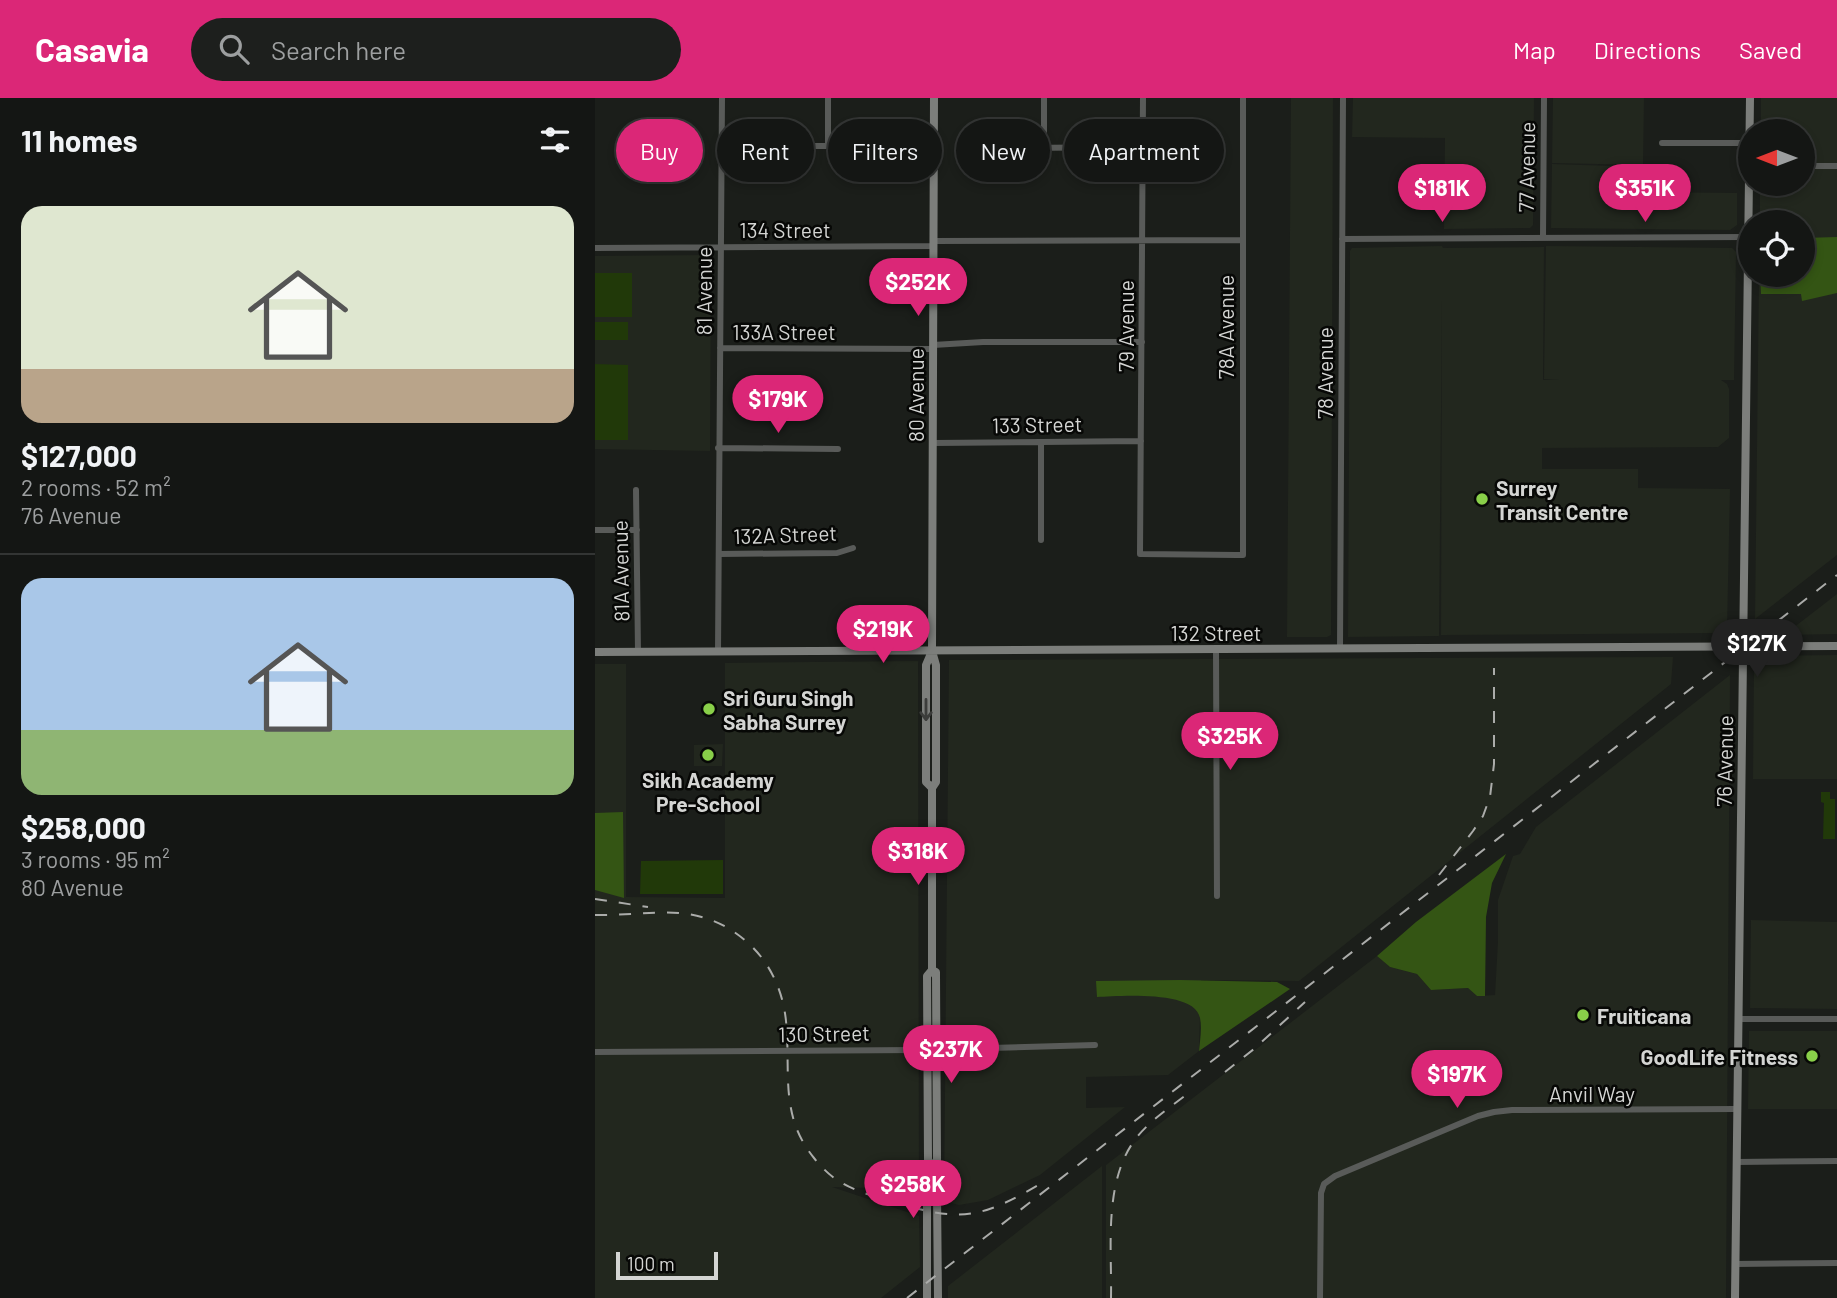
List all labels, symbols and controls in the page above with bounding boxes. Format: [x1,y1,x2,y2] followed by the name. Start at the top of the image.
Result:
[191,18,681,81] search box
[35,29,149,69] text: Casavia
[215,30,253,68] icon: search
[271,34,406,65] text: Search here
[1513,35,1556,64] text: Map
[1594,35,1701,64] text: Directions
[1739,35,1802,64] text: Saved
[616,119,703,182] chip: Buy
[717,119,814,182] chip: Rent
[828,119,942,182] chip: Filters
[956,119,1050,182] chip: New
[1064,119,1224,182] chip: Apartment
[1738,119,1815,196] north arrow
[1738,119,1815,287] map controls
[536,121,574,159] icon: filters
[1513,121,1539,213] street label: 77 Avenue
[21,122,138,158] text: 11 homes
[1393,164,1491,224] pin: $181K
[1596,164,1694,224] pin: $351K
[1414,173,1470,201] text: $181K
[1615,173,1675,201] text: $351K
[1738,210,1815,287] button: locate
[739,217,831,242] street label: 134 Street
[691,247,716,335] street label: 81 Avenue
[235,252,361,378] icon: home
[869,258,967,318] pin: $252K
[885,267,951,295] text: $252K
[1213,275,1238,379] street label: 78A Avenue
[1113,280,1138,372] street label: 79 Avenue
[732,319,836,344] street label: 133A Street
[1312,327,1337,419] street label: 78 Avenue
[903,348,928,442] street label: 80 Avenue
[729,376,827,435] pin: $179K
[748,384,808,412] text: $179K
[992,411,1082,437] street label: 133 Street
[21,437,137,473] text: $127,000
[21,473,171,501] text: 2 rooms · 52 m²
[1496,475,1629,524] place label: Surrey Transit Centre
[1474,491,1490,507] marker: Surrey Transit Centre
[21,501,121,529] text: 76 Avenue
[607,520,633,622] street label: 81A Avenue
[733,520,837,548] street label: 132A Street
[834,606,932,665] pin: $219K
[853,614,913,642] text: $219K
[1171,620,1261,645] street label: 132 Street
[1708,620,1806,679] pin: $127K
[235,624,361,750] icon: home
[1727,628,1787,656] text: $127K
[723,685,854,734] place label: Sri Guru Singh Sabha Surrey
[919,699,933,722] one-way arrow
[701,701,717,717] marker: Sri Guru Singh Sabha Surrey
[1181,712,1279,772] pin: $325K
[1711,715,1737,807] street label: 76 Avenue
[1197,721,1263,749] text: $325K
[700,747,716,763] marker: Sikh Academy Pre-School
[642,767,774,816] place label: Sikh Academy Pre-School
[21,809,146,845] text: $258,000
[869,828,967,887] pin: $318K
[888,836,948,864] text: $318K
[21,845,170,873] text: 3 rooms · 95 m²
[21,873,124,901] text: 80 Avenue
[1597,1003,1691,1028] place label: Fruiticana
[1575,1007,1591,1023] marker: Fruiticana
[778,1020,870,1046] street label: 130 Street
[902,1026,1000,1085] pin: $237K
[919,1034,983,1062] text: $237K
[1641,1044,1798,1069] place label: GoodLife Fitness
[1804,1048,1820,1064] marker: GoodLife Fitness
[1408,1051,1506,1110] pin: $197K
[1427,1059,1487,1087] text: $197K
[1549,1081,1635,1106] street label: Anvil Way
[864,1160,962,1220] pin: $258K
[880,1169,946,1197] text: $258K
[616,1249,717,1281] scale bar
[627,1252,675,1275] text: 100 m

